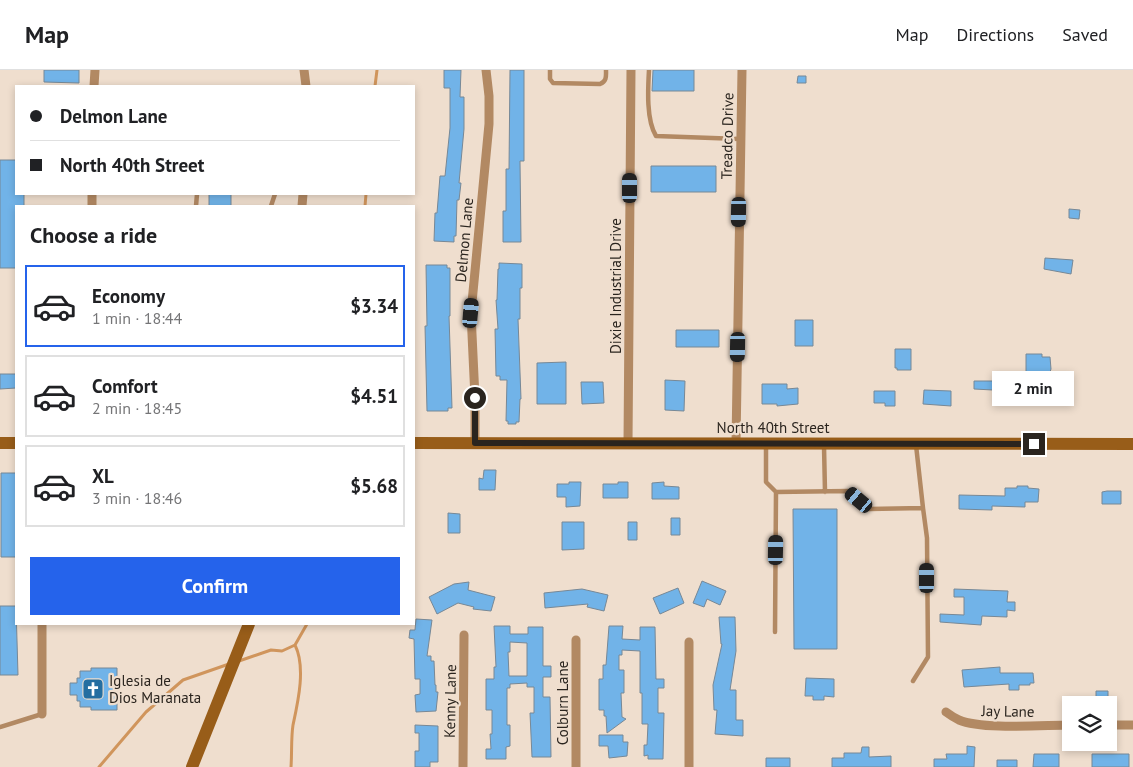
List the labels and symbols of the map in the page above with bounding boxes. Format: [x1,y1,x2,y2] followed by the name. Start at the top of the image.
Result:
[717,92,737,180] street label: Treadco Drive
[622,173,637,203] car
[451,197,477,283] street label: Delmon Lane
[731,197,746,227] car
[606,218,625,354] street label: Dixie Industrial Drive
[462,297,479,329] car
[730,332,745,362] car
[993,372,1075,406] callout: 2 min
[464,387,486,409] route start
[717,418,829,437] street label: North 40th Street
[1023,433,1045,455] route end
[842,485,875,515] car
[768,535,783,565] car
[919,563,934,593] car
[553,661,572,745] street label: Colburn Lane
[440,664,460,738] street label: Kenny Lane
[109,671,201,707] place label: Iglesia de Dios Maranata
[81,677,105,701] church icon: Iglesia de Dios Maranata
[980,701,1035,721] street label: Jay Lane

